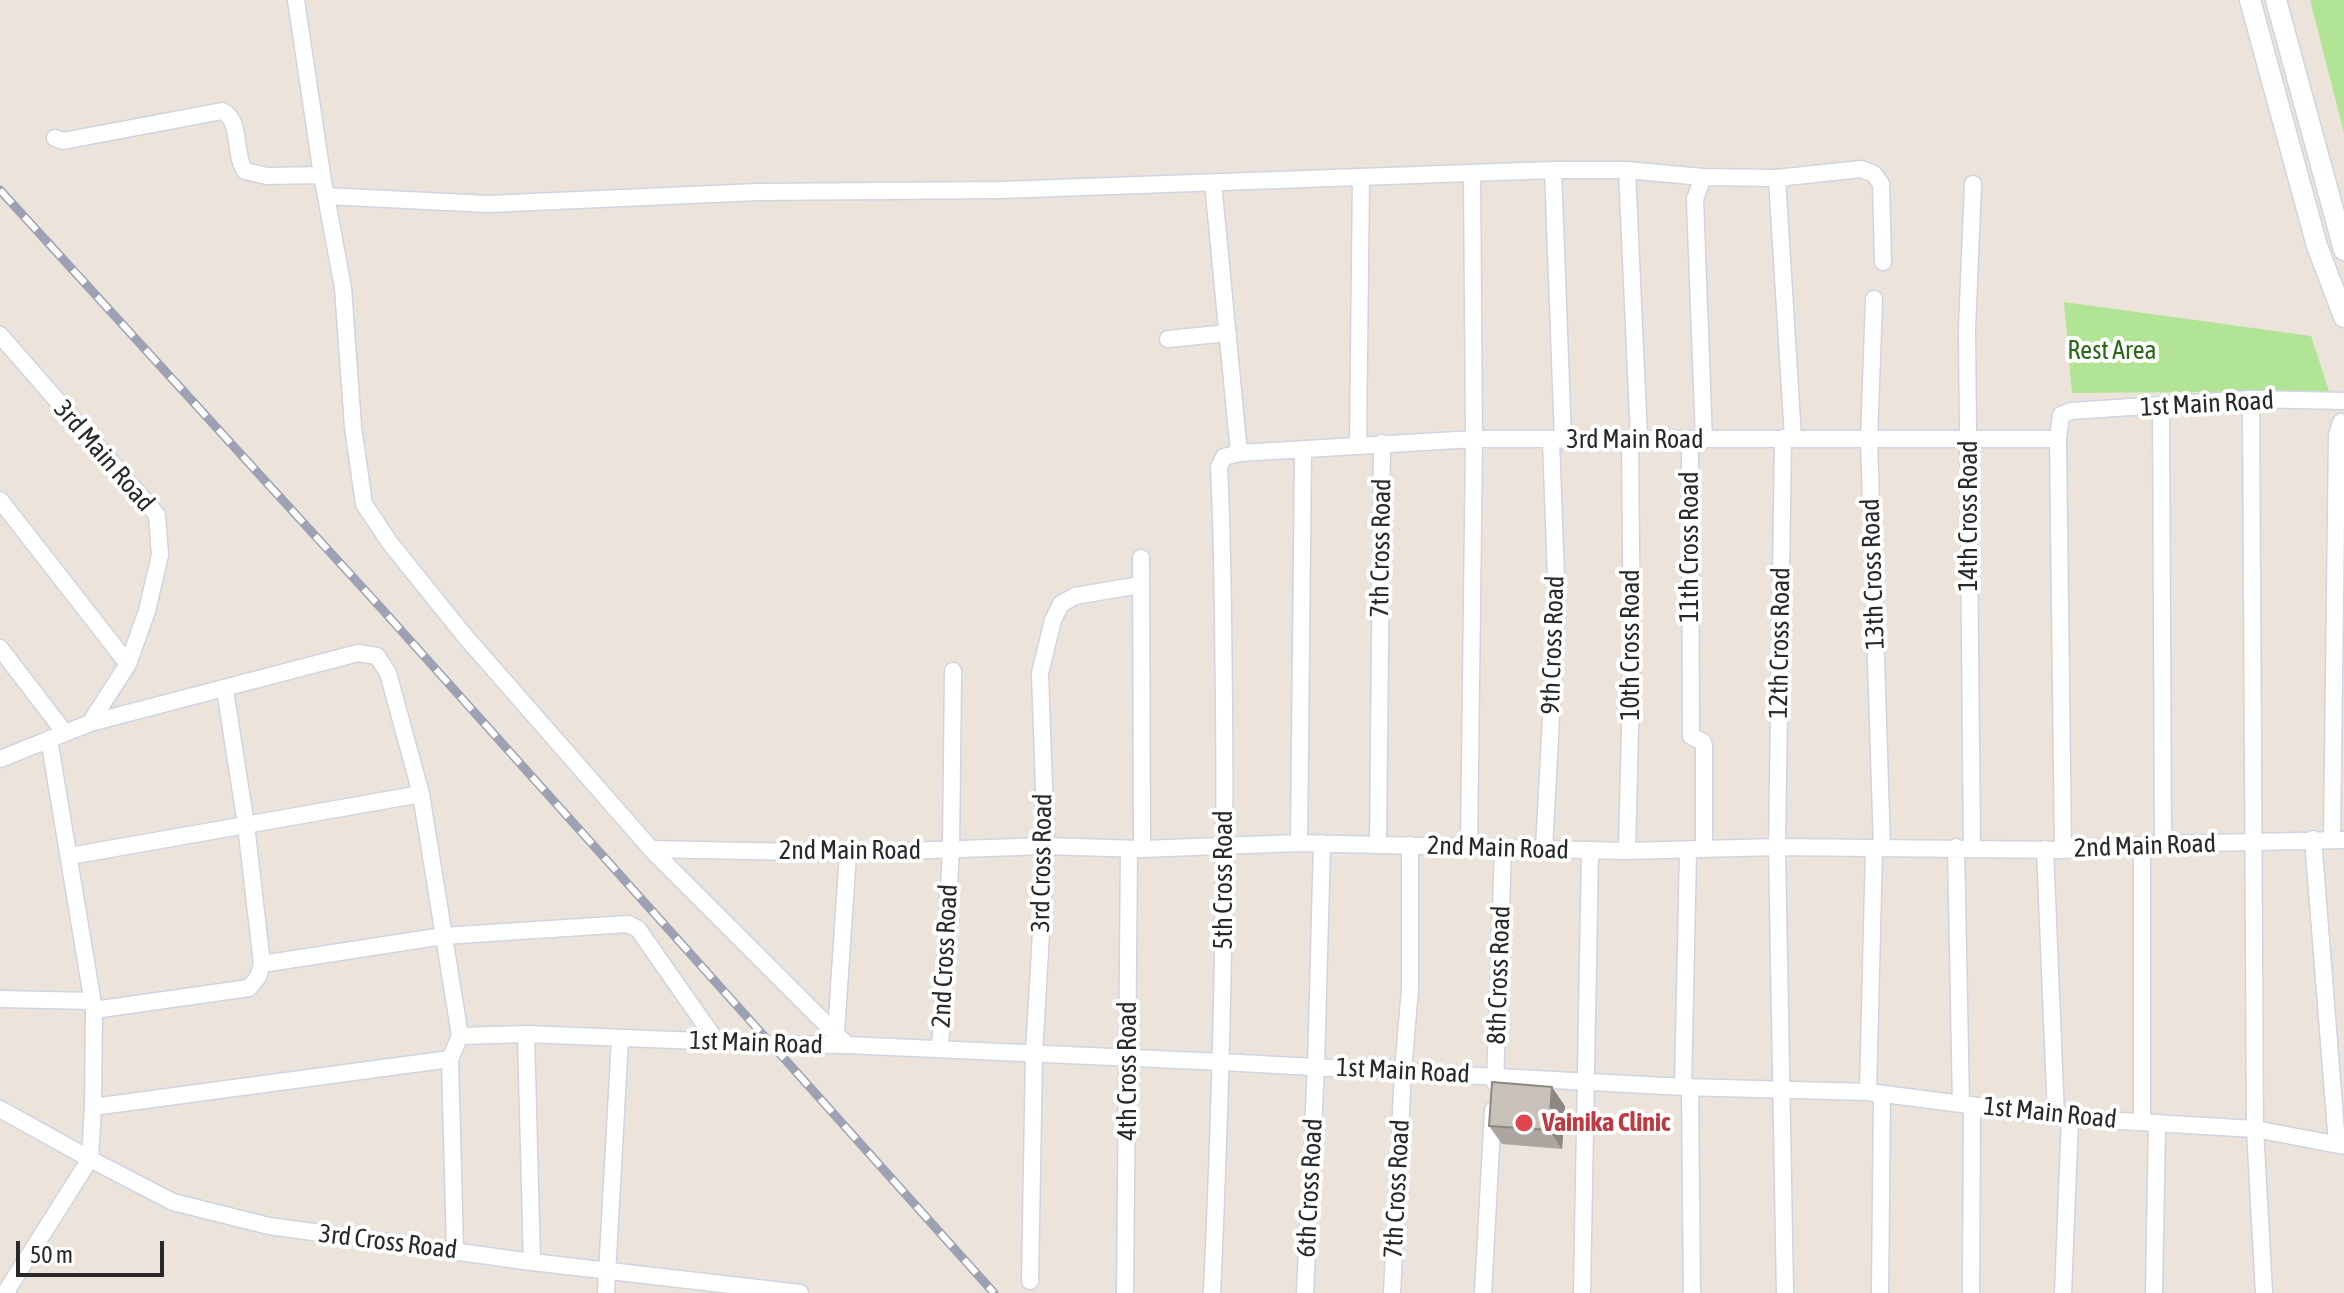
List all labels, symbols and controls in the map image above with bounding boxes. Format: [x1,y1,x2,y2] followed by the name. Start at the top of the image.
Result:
[2067,335,2157,367] park label: Rest Area
[2139,385,2275,423] street label: 1st Main Road
[47,394,161,518] street label: 3rd Main Road
[1566,424,1704,456] street label: 3rd Main Road
[1953,440,1985,592] street label: 14th Cross Road
[1674,471,1706,623] street label: 11th Cross Road
[1364,478,1398,618] street label: 7th Cross Road
[1855,498,1891,650] street label: 13th Cross Road
[1763,567,1797,719] street label: 12th Cross Road
[1615,569,1647,721] street label: 10th Cross Road
[1535,575,1571,715] street label: 9th Cross Road
[1025,793,1059,933] street label: 3rd Cross Road
[1208,810,1240,950] street label: 5th Cross Road
[2073,828,2217,864] street label: 2nd Main Road
[1426,830,1570,866] street label: 2nd Main Road
[779,835,921,867] street label: 2nd Main Road
[926,883,964,1029] street label: 2nd Cross Road
[1481,905,1517,1045] street label: 8th Cross Road
[1112,1001,1144,1141] street label: 4th Cross Road
[689,1025,823,1061] street label: 1st Main Road
[1335,1052,1471,1090] street label: 1st Main Road
[1982,1090,2118,1136] street label: 1st Main Road
[1542,1107,1670,1139] place label: Vainika Clinic
[1513,1112,1535,1134] marker: Vainika Clinic
[1291,1118,1329,1258] street label: 6th Cross Road
[1378,1119,1416,1259] street label: 7th Cross Road
[317,1218,459,1266] street label: 3rd Cross Road
[20,1225,168,1275] scale bar
[30,1241,73,1268] text: 50 m

